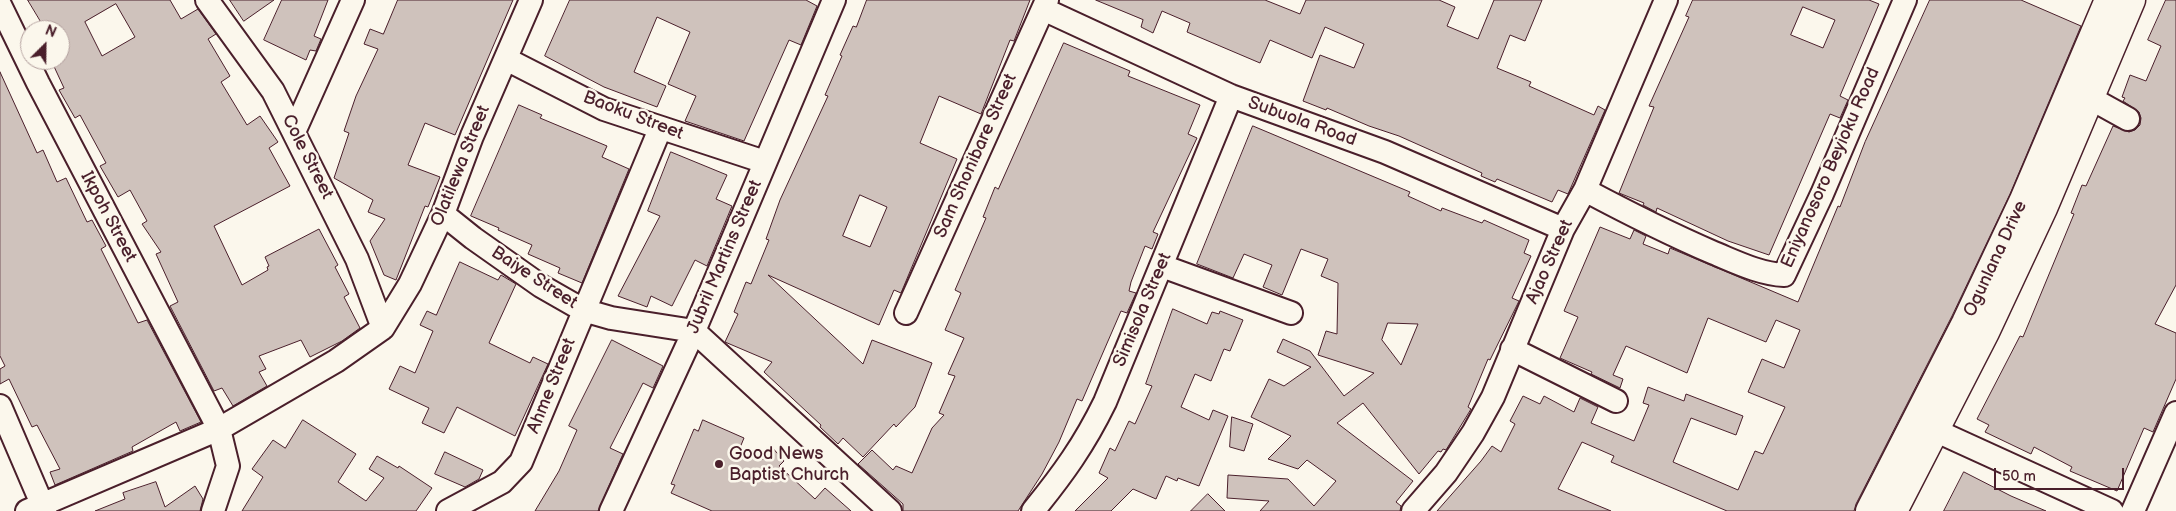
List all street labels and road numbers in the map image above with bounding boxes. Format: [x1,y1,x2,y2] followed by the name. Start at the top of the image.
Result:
[1777,64,1885,272] street label: Eniyanosoro Beyioku Road
[930,70,1022,242] street label: Sam Shonibare Street
[580,87,686,145] street label: Baoku Street
[1245,92,1359,152] street label: Subuola Road
[427,102,495,230] street label: Olatilewa Street
[277,111,337,203] street label: Cole Street
[75,168,141,266] street label: Ikpoh Street
[683,177,767,337] street label: Jubril Martins Street
[1960,198,2032,320] street label: Ogunlana Drive
[1522,217,1578,307] street label: Ajao Street
[487,242,581,314] street label: Baiye Street
[1109,250,1177,370] street label: Simisola Street
[523,335,581,437] street label: Ahme Street

